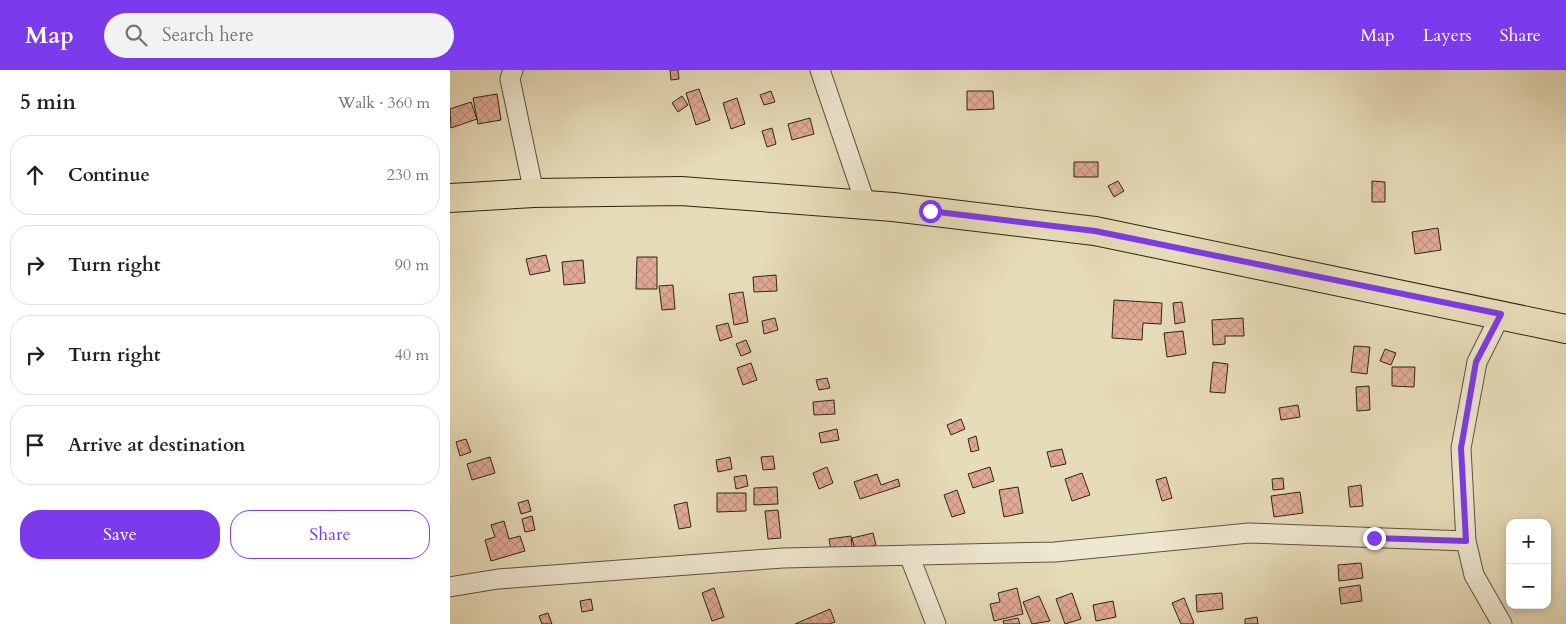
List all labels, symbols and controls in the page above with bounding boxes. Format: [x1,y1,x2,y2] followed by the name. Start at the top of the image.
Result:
[104,13,454,58] search box
[25,19,74,52] text: Map
[122,21,150,49] icon: search
[162,22,254,48] text: Search here
[1360,23,1395,48] text: Map
[1423,23,1472,48] text: Layers
[1500,23,1541,48] text: Share
[20,88,76,117] text: 5 min
[338,92,430,114] text: Walk · 360 m
[21,161,49,189] icon: ahead
[68,162,150,188] text: Continue
[387,164,429,186] text: 230 m
[919,200,942,223] route start
[21,251,49,279] icon: right
[68,252,160,278] text: Turn right
[395,254,429,276] text: 90 m
[21,341,49,369] icon: right
[68,342,160,368] text: Turn right
[395,344,429,366] text: 40 m
[21,431,49,459] icon: arrive
[68,432,245,458] text: Arrive at destination
[20,510,220,559] button: Save
[230,510,430,559] button: Share
[1506,519,1551,609] map controls
[1506,519,1551,564] button: +
[1363,527,1386,550] route end
[1506,564,1551,609] button: −

